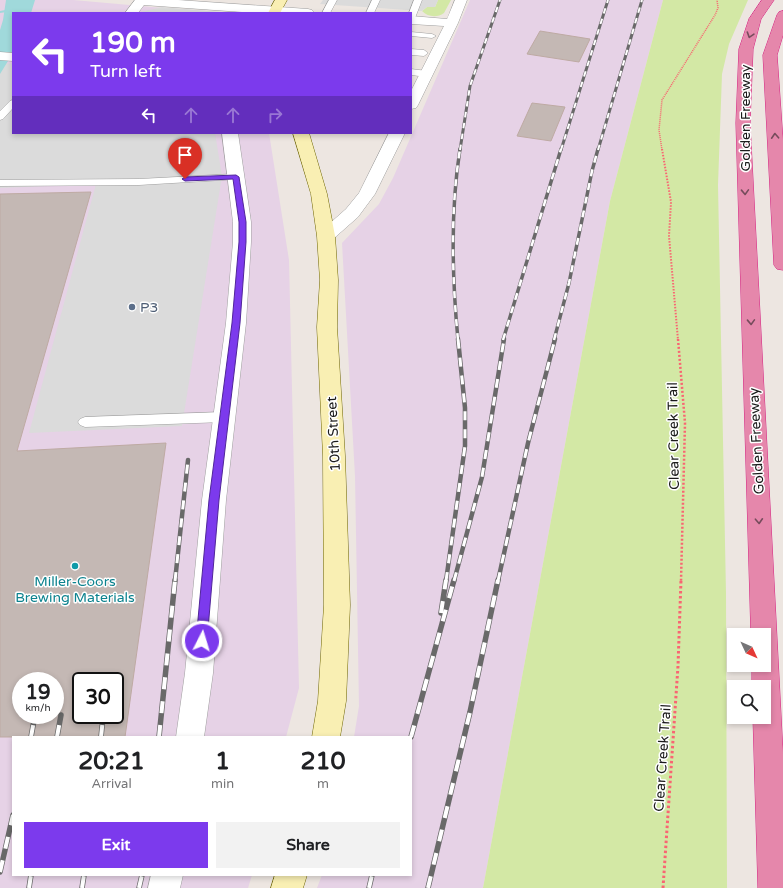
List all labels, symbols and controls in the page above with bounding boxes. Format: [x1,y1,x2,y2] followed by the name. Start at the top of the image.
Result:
[90,26,176,60] text: 190 m
[24,28,76,80] icon: left
[746,31,755,38] one-way arrow
[90,60,162,82] text: Turn left
[737,64,754,171] street label: Golden Freeway
[138,104,160,126] icon: left
[180,104,202,126] icon: ahead
[222,104,244,126] icon: ahead
[264,104,286,126] icon: right
[771,133,779,139] one-way arrow
[168,138,202,179] pin
[174,144,196,166] icon: arrive
[741,189,750,195] one-way arrow
[140,299,158,316] place label: P3
[127,302,137,312] marker: P3
[746,319,755,325] one-way arrow
[664,382,683,490] street label: Clear Creek Trail
[745,387,768,495] street label: Golden Freeway
[323,395,344,472] street label: 10th Street
[755,518,764,524] one-way arrow
[70,561,80,571] marker: Miller-Coors Brewing Materials
[15,573,135,606] place label: Miller-Coors Brewing Materials
[181,620,223,662] position arrow
[727,628,771,672] north arrow
[727,628,771,724] map controls
[72,672,124,724] speed limit sign: 30
[727,680,771,724] button: search
[25,681,51,705] text: 19
[25,702,51,714] text: km/h
[650,704,675,812] street label: Clear Creek Trail
[78,747,145,776] text: 20:21
[215,747,230,776] text: 1
[300,747,346,776] text: 210
[91,776,132,792] text: Arrival
[211,776,234,792] text: min
[317,776,329,792] text: m
[24,822,208,868] button: Exit
[216,822,400,868] button: Share

